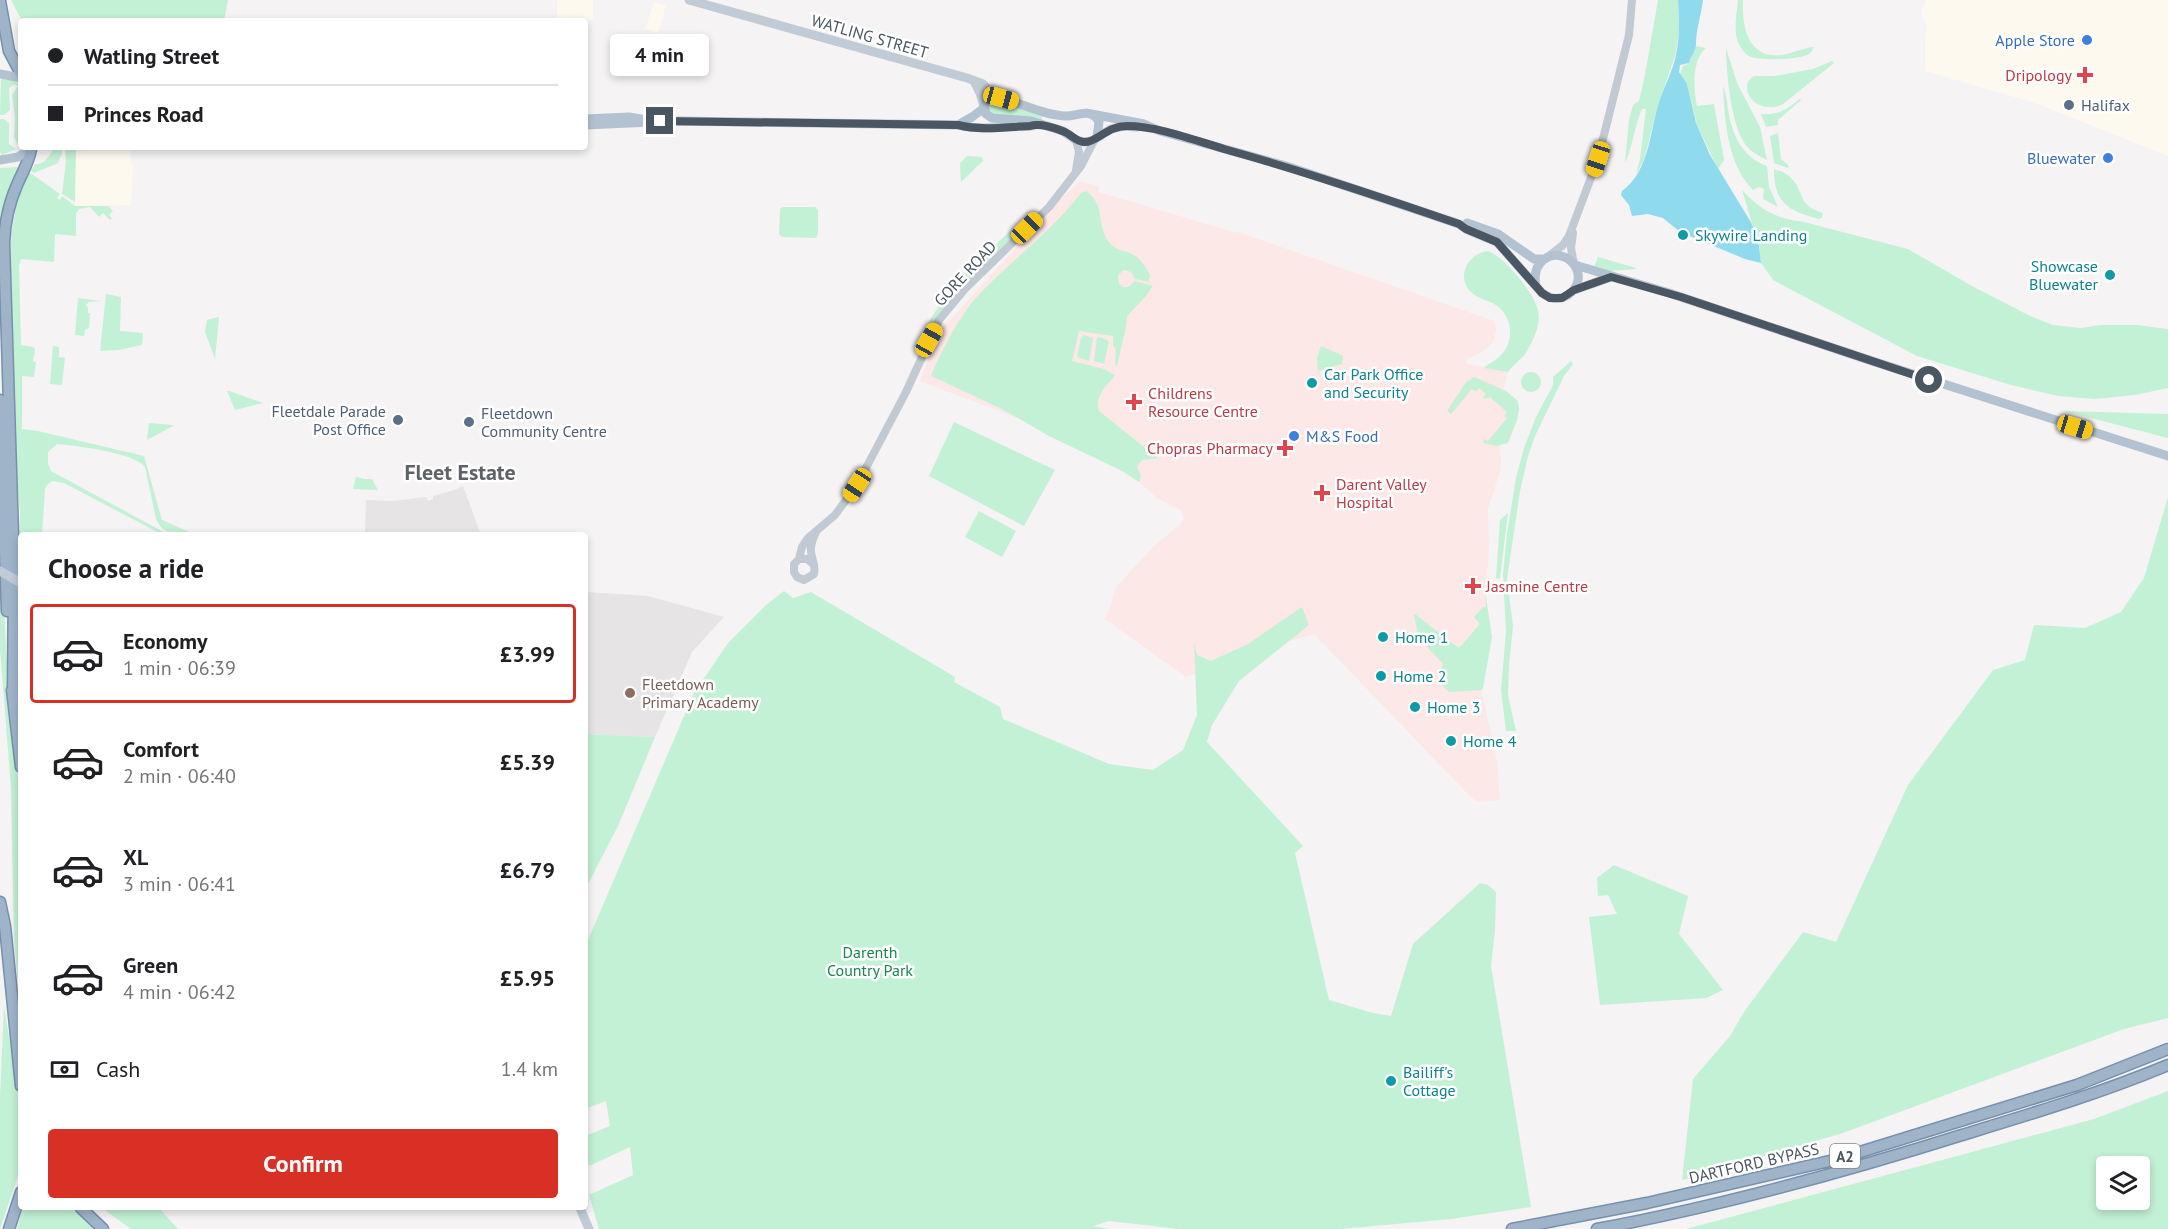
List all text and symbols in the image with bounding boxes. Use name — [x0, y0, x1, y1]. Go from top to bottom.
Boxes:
street label: WATLING STREET — [809, 10, 931, 62]
place label: Apple Store — [1995, 30, 2075, 50]
marker: Apple Store — [2080, 33, 2094, 47]
callout: 4 min — [610, 34, 710, 76]
text: Watling Street — [84, 42, 219, 70]
text: 4 min — [635, 42, 684, 68]
place label: Dripology — [2005, 65, 2073, 85]
marker: Dripology — [2076, 66, 2094, 84]
car — [981, 85, 1021, 111]
place label: Halifax — [2081, 95, 2130, 115]
marker: Halifax — [2062, 98, 2076, 112]
text: Princes Road — [84, 100, 204, 128]
route end — [646, 107, 673, 134]
car — [1584, 139, 1612, 179]
place label: Bluewater — [2027, 148, 2097, 168]
marker: Bluewater — [2101, 151, 2115, 165]
car — [1008, 209, 1046, 247]
place label: Skywire Landing — [1695, 225, 1807, 245]
marker: Skywire Landing — [1676, 228, 1690, 242]
street label: GORE ROAD — [930, 236, 1000, 310]
place label: Showcase Bluewater — [2029, 256, 2099, 294]
marker: Showcase Bluewater — [2103, 268, 2117, 282]
car — [912, 320, 946, 360]
place label: Car Park Office and Security — [1324, 364, 1423, 402]
route start — [1915, 366, 1942, 393]
marker: Car Park Office and Security — [1305, 376, 1319, 390]
place label: Childrens Resource Centre — [1148, 383, 1258, 421]
marker: Childrens Resource Centre — [1125, 393, 1143, 411]
place label: Fleetdale Parade Post Office — [272, 401, 386, 439]
place label: Fleetdown Community Centre — [481, 403, 607, 441]
marker: Fleetdale Parade Post Office — [391, 413, 405, 427]
car — [2055, 413, 2095, 441]
marker: Fleetdown Community Centre — [462, 415, 476, 429]
place label: M&S Food — [1306, 426, 1378, 446]
marker: M&S Food — [1287, 429, 1301, 443]
place label: Chopras Pharmacy — [1147, 438, 1274, 458]
marker: Chopras Pharmacy — [1278, 441, 1292, 455]
district label: Fleet Estate — [404, 458, 516, 486]
car — [840, 465, 874, 505]
place label: Darent Valley Hospital — [1336, 474, 1427, 512]
marker: Darent Valley Hospital — [1313, 484, 1331, 502]
text: Choose a ride — [48, 551, 204, 585]
place label: Jasmine Centre — [1485, 576, 1588, 596]
marker: Jasmine Centre — [1464, 577, 1482, 595]
icon: car — [51, 627, 105, 681]
text: Economy — [123, 627, 207, 655]
place label: Home 1 — [1395, 627, 1448, 647]
marker: Home 1 — [1376, 630, 1390, 644]
text: £3.99 — [500, 640, 555, 668]
text: 1 min · 06:39 — [123, 655, 236, 681]
place label: Home 2 — [1393, 666, 1446, 686]
marker: Home 2 — [1374, 669, 1388, 683]
place label: Fleetdown Primary Academy — [642, 674, 759, 712]
marker: Fleetdown Primary Academy — [623, 686, 637, 700]
place label: Home 3 — [1427, 697, 1480, 717]
marker: Home 3 — [1408, 700, 1422, 714]
place label: Home 4 — [1463, 731, 1517, 751]
marker: Home 4 — [1444, 734, 1458, 748]
icon: car — [51, 735, 105, 789]
text: Comfort — [123, 735, 199, 763]
text: £5.39 — [500, 748, 555, 776]
text: 2 min · 06:40 — [123, 763, 236, 789]
icon: car — [51, 843, 105, 897]
text: XL — [123, 843, 148, 871]
text: £6.79 — [500, 856, 555, 884]
text: 3 min · 06:41 — [123, 871, 236, 897]
park label: Darenth Country Park — [827, 942, 913, 980]
icon: car — [51, 951, 105, 1005]
text: Green — [123, 951, 178, 979]
text: £5.95 — [500, 964, 555, 992]
text: 4 min · 06:42 — [123, 979, 236, 1005]
icon: cash — [48, 1053, 81, 1086]
text: Cash — [96, 1055, 140, 1083]
text: 1.4 km — [501, 1056, 558, 1082]
place label: Bailiff's Cottage — [1403, 1062, 1456, 1100]
marker: Bailiff's Cottage — [1384, 1074, 1398, 1088]
button: Confirm — [48, 1129, 558, 1198]
street label: DARTFORD BYPASS — [1687, 1138, 1821, 1188]
road number: A2 — [1830, 1144, 1860, 1168]
map controls — [2096, 1156, 2150, 1210]
button: layers — [2096, 1156, 2150, 1210]

